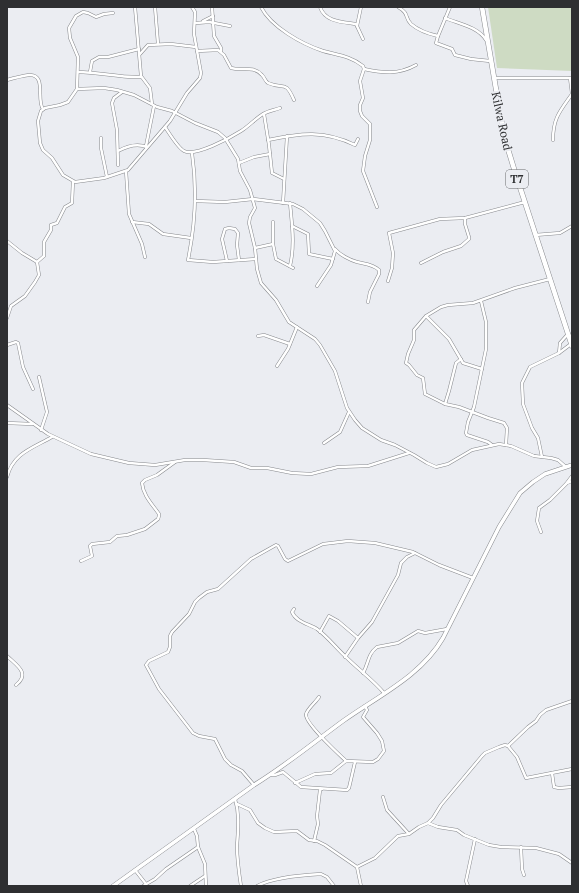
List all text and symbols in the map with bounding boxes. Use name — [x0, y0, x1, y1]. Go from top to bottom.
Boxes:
street label: Kilwa Road — [488, 90, 516, 152]
road number: T7 — [506, 170, 528, 188]

